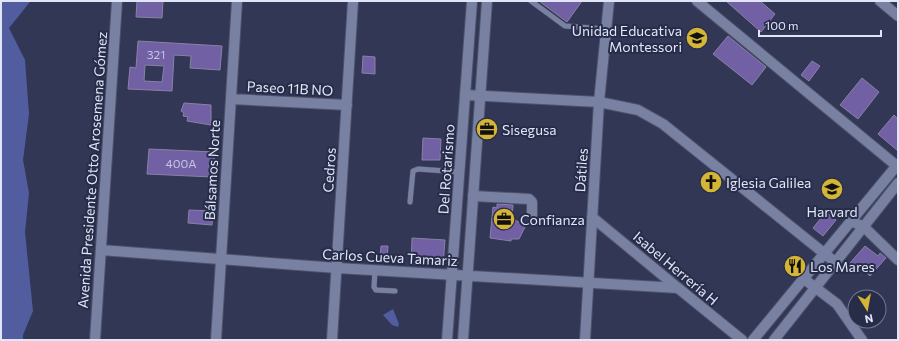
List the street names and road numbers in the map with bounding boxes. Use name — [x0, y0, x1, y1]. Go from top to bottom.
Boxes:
street label: Avenida Presidente Otto Arosemena Gómez — [74, 31, 110, 309]
street label: Paseo 11B NO — [246, 77, 334, 99]
street label: Bálsamos Norte — [201, 119, 223, 221]
street label: Del Rotarismo — [434, 123, 458, 215]
street label: Cedros — [319, 147, 339, 193]
street label: Dátiles — [571, 147, 591, 193]
street label: Isabel Herrería H — [630, 228, 722, 308]
street label: Carlos Cueva Tamariz — [322, 245, 458, 269]

